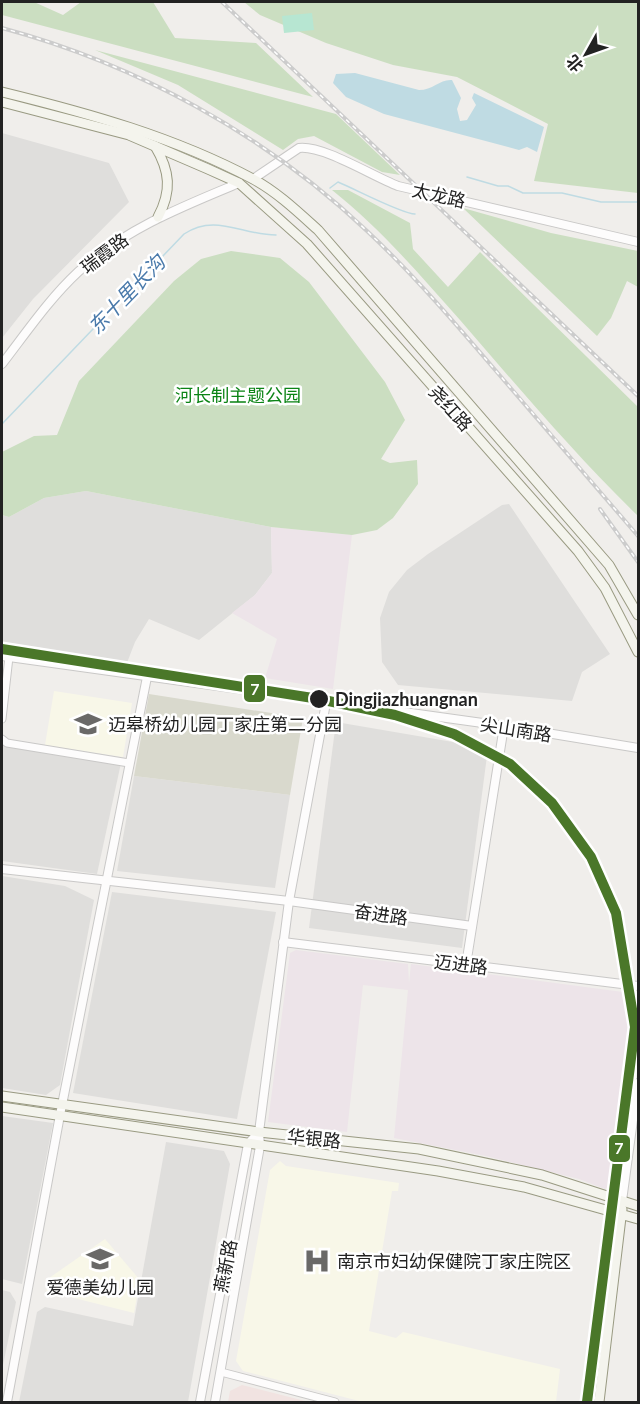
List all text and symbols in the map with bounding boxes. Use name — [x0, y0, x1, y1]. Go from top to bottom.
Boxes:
north arrow — [556, 24, 616, 84]
text: 北 — [562, 52, 587, 76]
street label: 太龙路 — [410, 178, 468, 212]
street label: 瑞霞路 — [76, 228, 132, 278]
water label: 东十里长沟 — [83, 248, 171, 338]
street label: 尧红路 — [425, 381, 477, 435]
park label: 河长制主题公园 — [175, 384, 301, 406]
line badge: 7 — [243, 674, 266, 703]
text: 7 — [250, 679, 260, 698]
marker: Dingjiazhuangnan — [308, 688, 330, 710]
place label: Dingjiazhuangnan — [335, 688, 478, 710]
school or university icon: 迈皋桥幼儿园丁家庄第二分园 — [73, 709, 103, 739]
place label: 迈皋桥幼儿园丁家庄第二分园 — [108, 713, 342, 735]
street label: 尖山南路 — [479, 713, 553, 745]
street label: 奋进路 — [353, 899, 409, 929]
street label: 迈进路 — [433, 950, 489, 978]
street label: 华银路 — [286, 1124, 342, 1152]
line badge: 7 — [608, 1134, 631, 1163]
text: 7 — [614, 1138, 624, 1157]
street label: 燕新路 — [209, 1237, 241, 1295]
school or university icon: 爱德美幼儿园 — [85, 1244, 115, 1274]
hospital icon: 南京市妇幼保健院丁家庄院区 — [302, 1246, 332, 1276]
place label: 南京市妇幼保健院丁家庄院区 — [337, 1250, 571, 1272]
place label: 爱德美幼儿园 — [46, 1276, 154, 1298]

